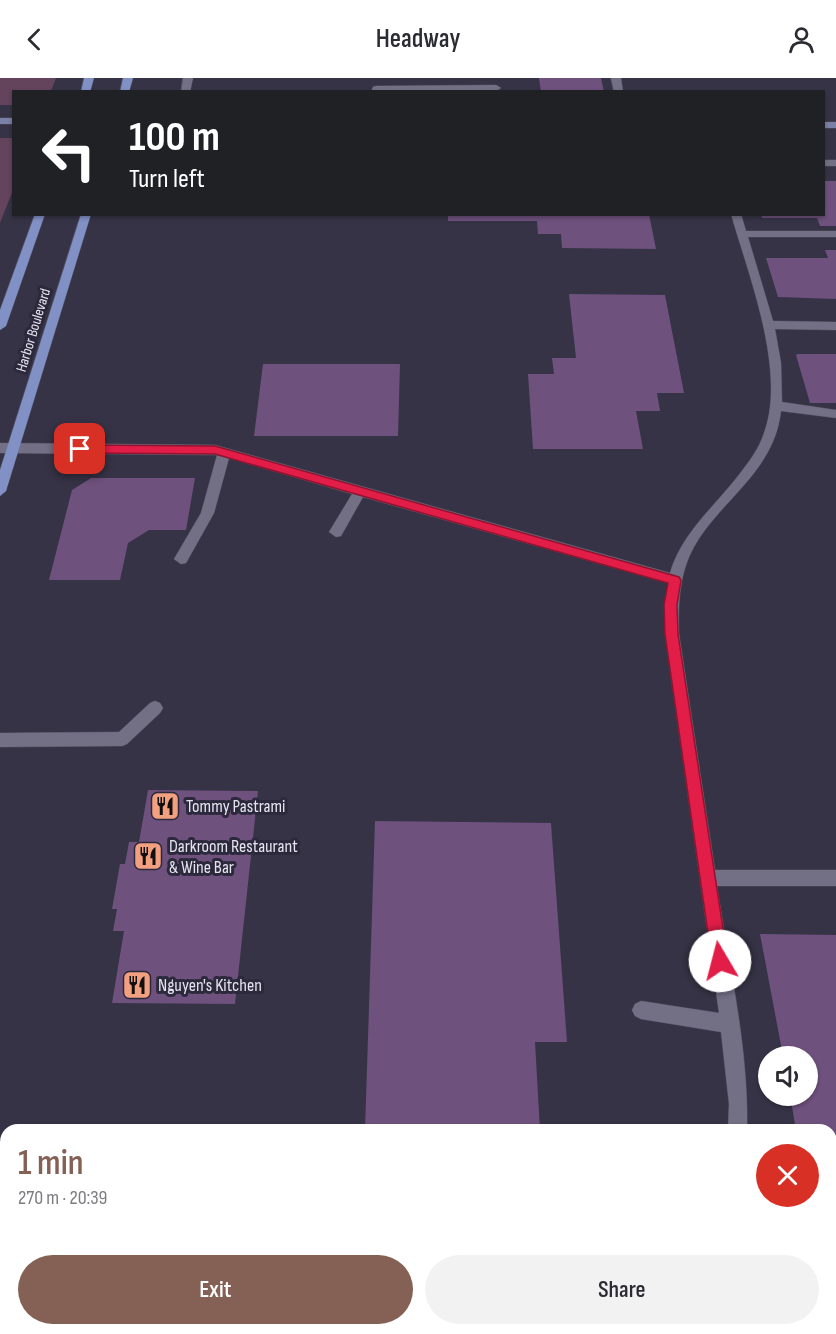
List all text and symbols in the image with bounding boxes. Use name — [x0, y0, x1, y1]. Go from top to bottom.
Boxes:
icon: back — [18, 23, 51, 56]
text: Headway — [376, 23, 460, 55]
icon: person — [785, 23, 818, 56]
text: 100 m — [129, 112, 220, 163]
icon: left — [30, 114, 108, 192]
text: Turn left — [129, 163, 205, 195]
street label: Harbor Boulevard — [12, 286, 55, 374]
pin — [54, 423, 105, 474]
icon: arrive — [63, 432, 96, 465]
restaurant icon: Tommy Pastrami — [149, 790, 181, 822]
place label: Tommy Pastrami — [186, 796, 285, 817]
place label: Darkroom Restaurant & Wine Bar — [169, 836, 298, 878]
restaurant icon: Darkroom Restaurant & Wine Bar — [132, 840, 164, 872]
position arrow — [688, 929, 752, 993]
restaurant icon: Nguyen's Kitchen — [121, 969, 153, 1001]
place label: Nguyen's Kitchen — [158, 975, 262, 996]
map controls — [758, 1046, 818, 1106]
button: sound — [758, 1046, 818, 1106]
text: 1 min — [18, 1142, 83, 1185]
button: close — [756, 1144, 819, 1207]
text: 270 m · 20:39 — [18, 1186, 107, 1210]
button: Exit — [18, 1255, 413, 1324]
button: Share — [425, 1255, 819, 1324]

